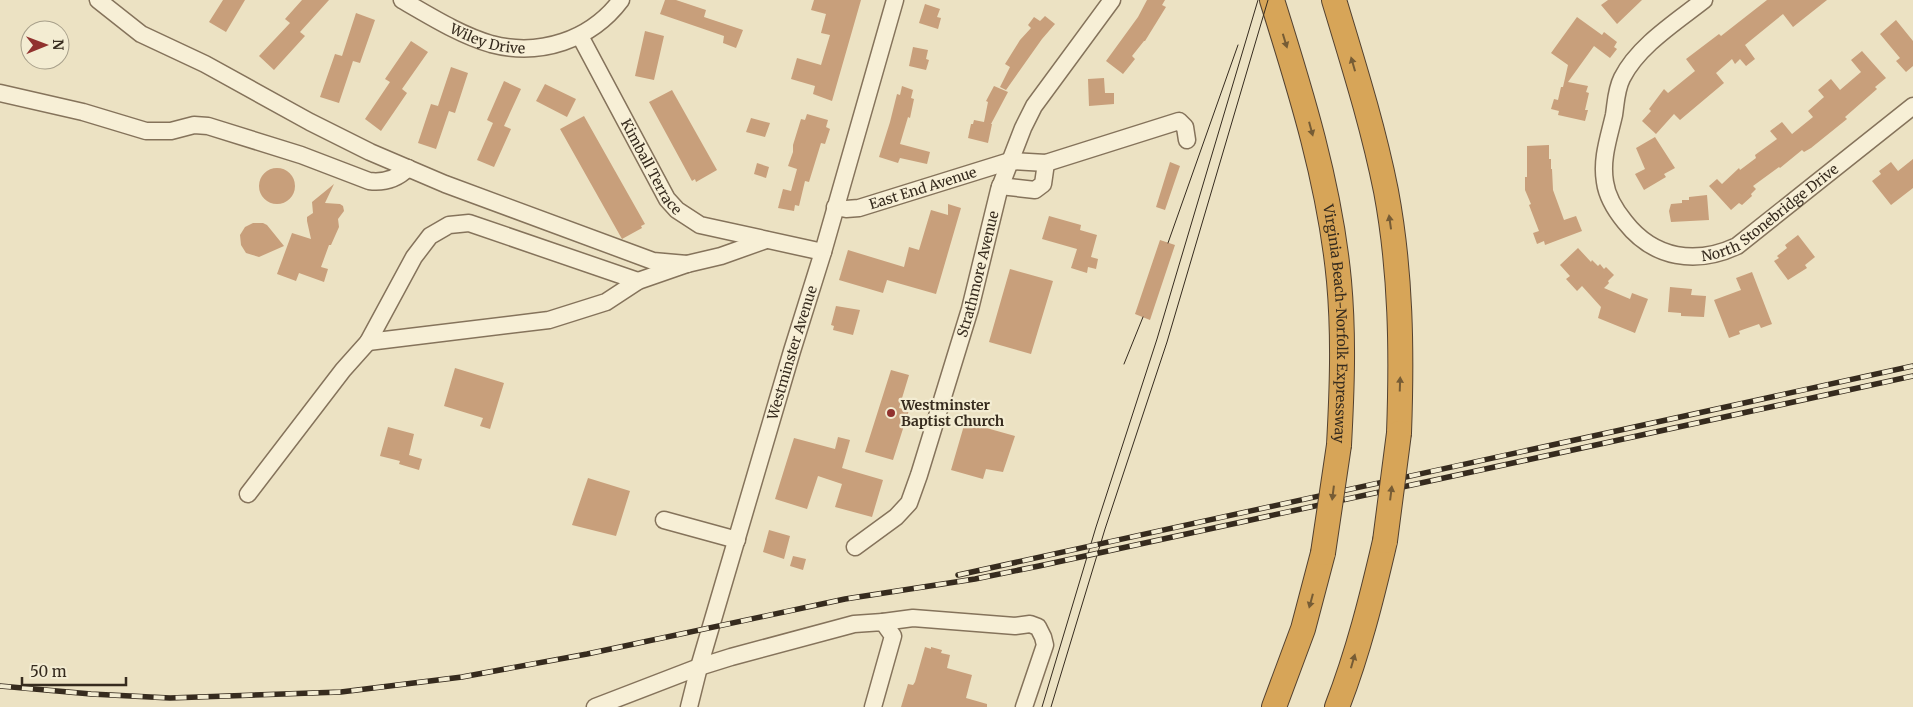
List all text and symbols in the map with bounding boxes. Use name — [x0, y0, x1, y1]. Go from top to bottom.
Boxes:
street label: Wiley Drive — [446, 19, 525, 57]
north arrow — [20, 20, 70, 70]
one-way arrow — [1281, 34, 1289, 49]
text: N — [49, 39, 67, 50]
one-way arrow — [1349, 57, 1357, 72]
street label: Kimball Terrace — [617, 116, 686, 218]
one-way arrow — [1307, 121, 1315, 136]
street label: North Stonebridge Drive — [1700, 160, 1842, 265]
street label: East End Avenue — [867, 163, 979, 213]
street label: Virginia Beach-Norfolk Expressway — [1319, 202, 1351, 445]
street label: Strathmore Avenue — [953, 209, 1003, 340]
one-way arrow — [1386, 214, 1394, 230]
street label: Westminster Avenue — [763, 283, 821, 423]
one-way arrow — [1397, 376, 1405, 392]
place label: Westminster Baptist Church — [900, 396, 1005, 430]
marker: Westminster Baptist Church — [885, 407, 897, 419]
one-way arrow — [1388, 484, 1396, 500]
one-way arrow — [1329, 485, 1337, 501]
one-way arrow — [1306, 593, 1314, 608]
scale bar — [22, 654, 126, 686]
one-way arrow — [1350, 654, 1358, 669]
text: 50 m — [30, 662, 67, 681]

